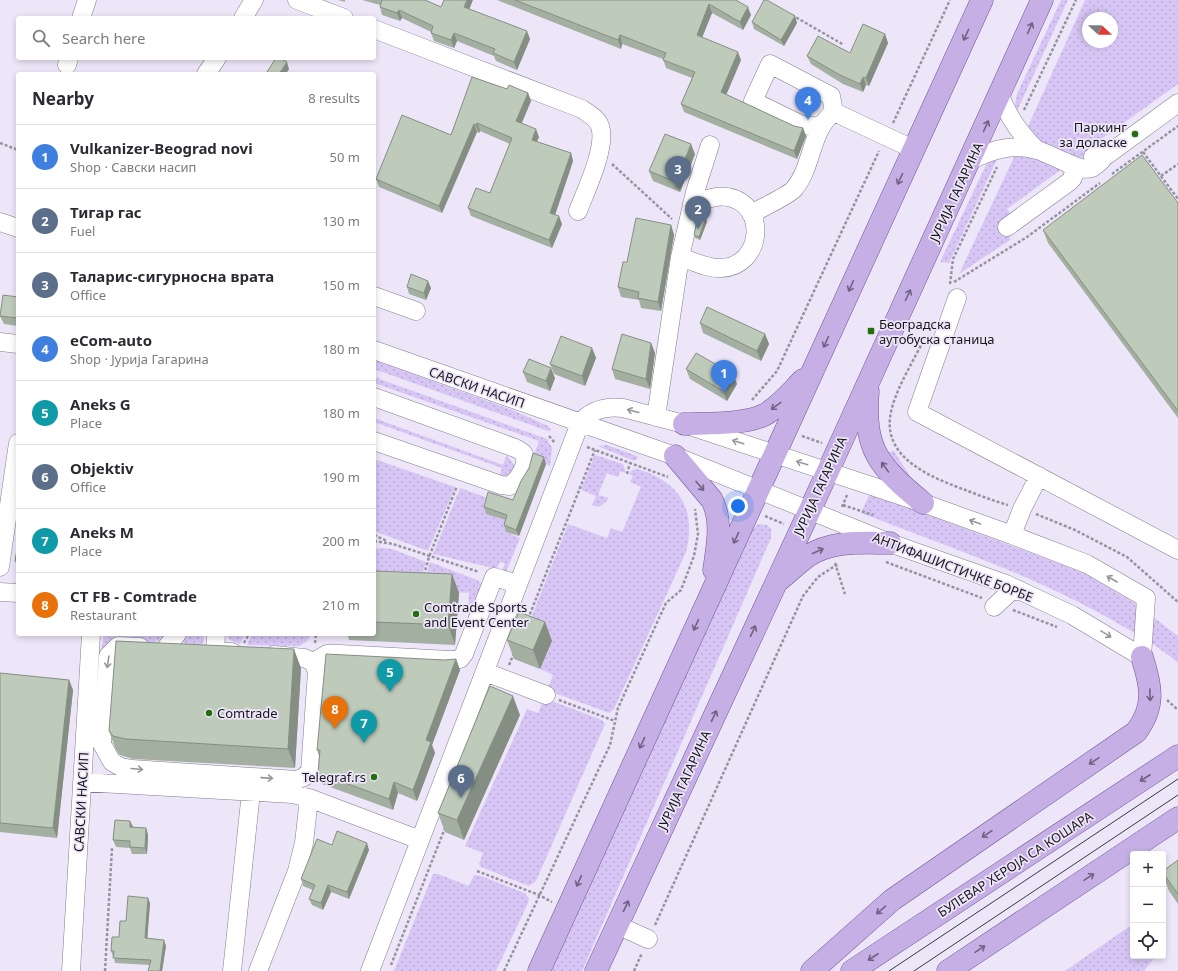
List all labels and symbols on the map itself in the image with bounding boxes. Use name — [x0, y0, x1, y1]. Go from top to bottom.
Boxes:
north arrow — [1082, 12, 1118, 48]
one-way arrow — [1027, 23, 1034, 35]
one-way arrow — [962, 29, 969, 41]
pin: 4 — [795, 87, 821, 120]
place label: Паркинг за доласке — [1059, 118, 1127, 151]
one-way arrow — [983, 120, 990, 132]
marker: Паркинг за доласке — [1130, 129, 1140, 139]
street label: ЈУРИЈА ГАГАРИНА — [924, 139, 987, 247]
pin: 3 — [665, 156, 691, 189]
one-way arrow — [896, 173, 903, 185]
pin: 2 — [685, 196, 711, 229]
one-way arrow — [847, 280, 854, 292]
one-way arrow — [905, 289, 912, 301]
place label: Београдска аутобуска станица — [879, 315, 995, 348]
marker: Београдска аутобуска станица — [866, 326, 876, 336]
one-way arrow — [821, 335, 829, 347]
pin: 1 — [711, 360, 737, 393]
street label: САВСКИ НАСИП — [427, 362, 527, 412]
one-way arrow — [770, 402, 781, 411]
one-way arrow — [627, 406, 640, 414]
street label: ЈУРИЈА ГАГАРИНА — [788, 433, 851, 541]
one-way arrow — [732, 437, 744, 445]
one-way arrow — [796, 458, 808, 466]
one-way arrow — [881, 462, 889, 473]
one-way arrow — [696, 480, 705, 491]
your location — [728, 496, 748, 516]
one-way arrow — [970, 517, 982, 525]
street label: АНТИФАШИСТИЧКЕ БОРБЕ — [870, 528, 1036, 606]
one-way arrow — [732, 532, 739, 544]
one-way arrow — [811, 547, 823, 555]
one-way arrow — [1107, 574, 1119, 582]
place label: Comtrade Sports and Event Center — [424, 598, 530, 631]
marker: Comtrade Sports and Event Center — [411, 609, 421, 619]
one-way arrow — [692, 618, 699, 630]
one-way arrow — [750, 625, 757, 637]
one-way arrow — [1100, 630, 1111, 638]
one-way arrow — [104, 655, 112, 668]
pin: 5 — [377, 659, 403, 692]
one-way arrow — [1146, 688, 1154, 701]
pin: 8 — [322, 696, 348, 729]
place label: Comtrade — [217, 704, 278, 722]
marker: Comtrade — [204, 708, 214, 718]
pin: 7 — [351, 710, 377, 743]
one-way arrow — [711, 710, 718, 722]
street label: ЈУРИЈА ГАГАРИНА — [652, 727, 715, 835]
one-way arrow — [638, 737, 645, 749]
street label: САВСКИ НАСИП — [69, 752, 93, 852]
one-way arrow — [1089, 757, 1100, 765]
pin: 6 — [448, 765, 474, 798]
one-way arrow — [130, 766, 143, 773]
place label: Telegraf.rs — [302, 768, 366, 786]
marker: Telegraf.rs — [369, 772, 379, 782]
one-way arrow — [260, 774, 273, 782]
one-way arrow — [1140, 774, 1151, 782]
street label: БУЛЕВАР ХЕРОЈА СА КОШАРА — [934, 807, 1097, 921]
one-way arrow — [981, 830, 992, 838]
one-way arrow — [1083, 873, 1094, 882]
one-way arrow — [575, 875, 582, 887]
one-way arrow — [623, 900, 630, 912]
one-way arrow — [876, 906, 886, 915]
one-way arrow — [975, 945, 986, 954]
one-way arrow — [868, 953, 879, 961]

